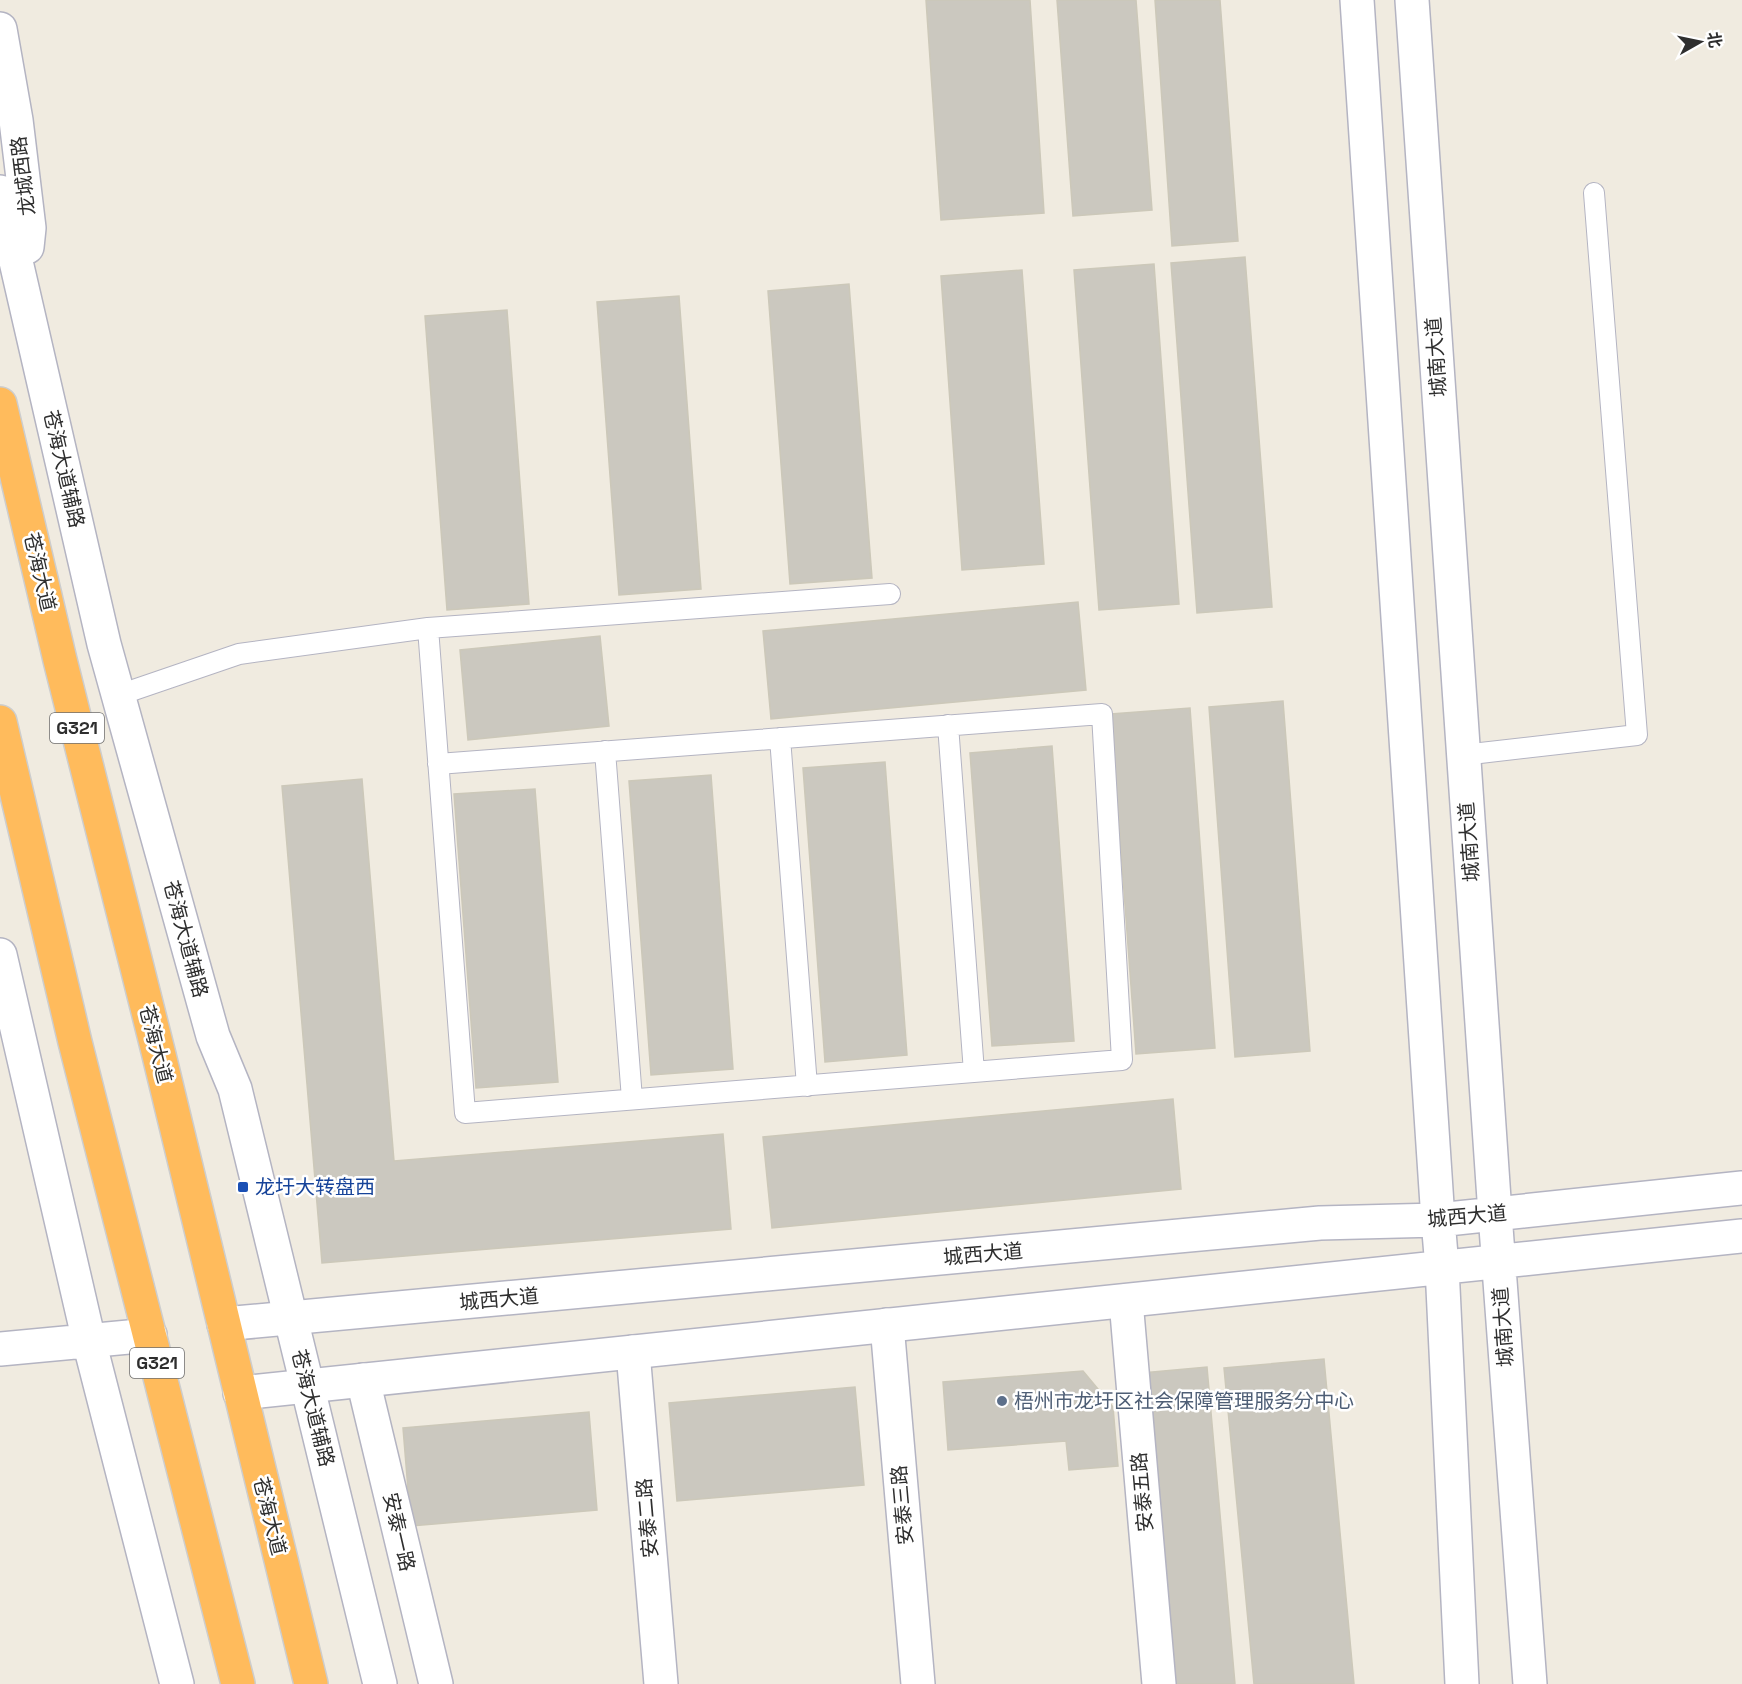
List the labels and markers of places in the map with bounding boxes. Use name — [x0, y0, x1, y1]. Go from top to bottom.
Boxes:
place label: 龙圩大转盘西 — [255, 1174, 375, 1200]
marker: 龙圩大转盘西 — [236, 1180, 250, 1194]
place label: 梧州市龙圩区社会保障管理服务分中心 — [1014, 1388, 1354, 1414]
marker: 梧州市龙圩区社会保障管理服务分中心 — [995, 1394, 1009, 1408]

